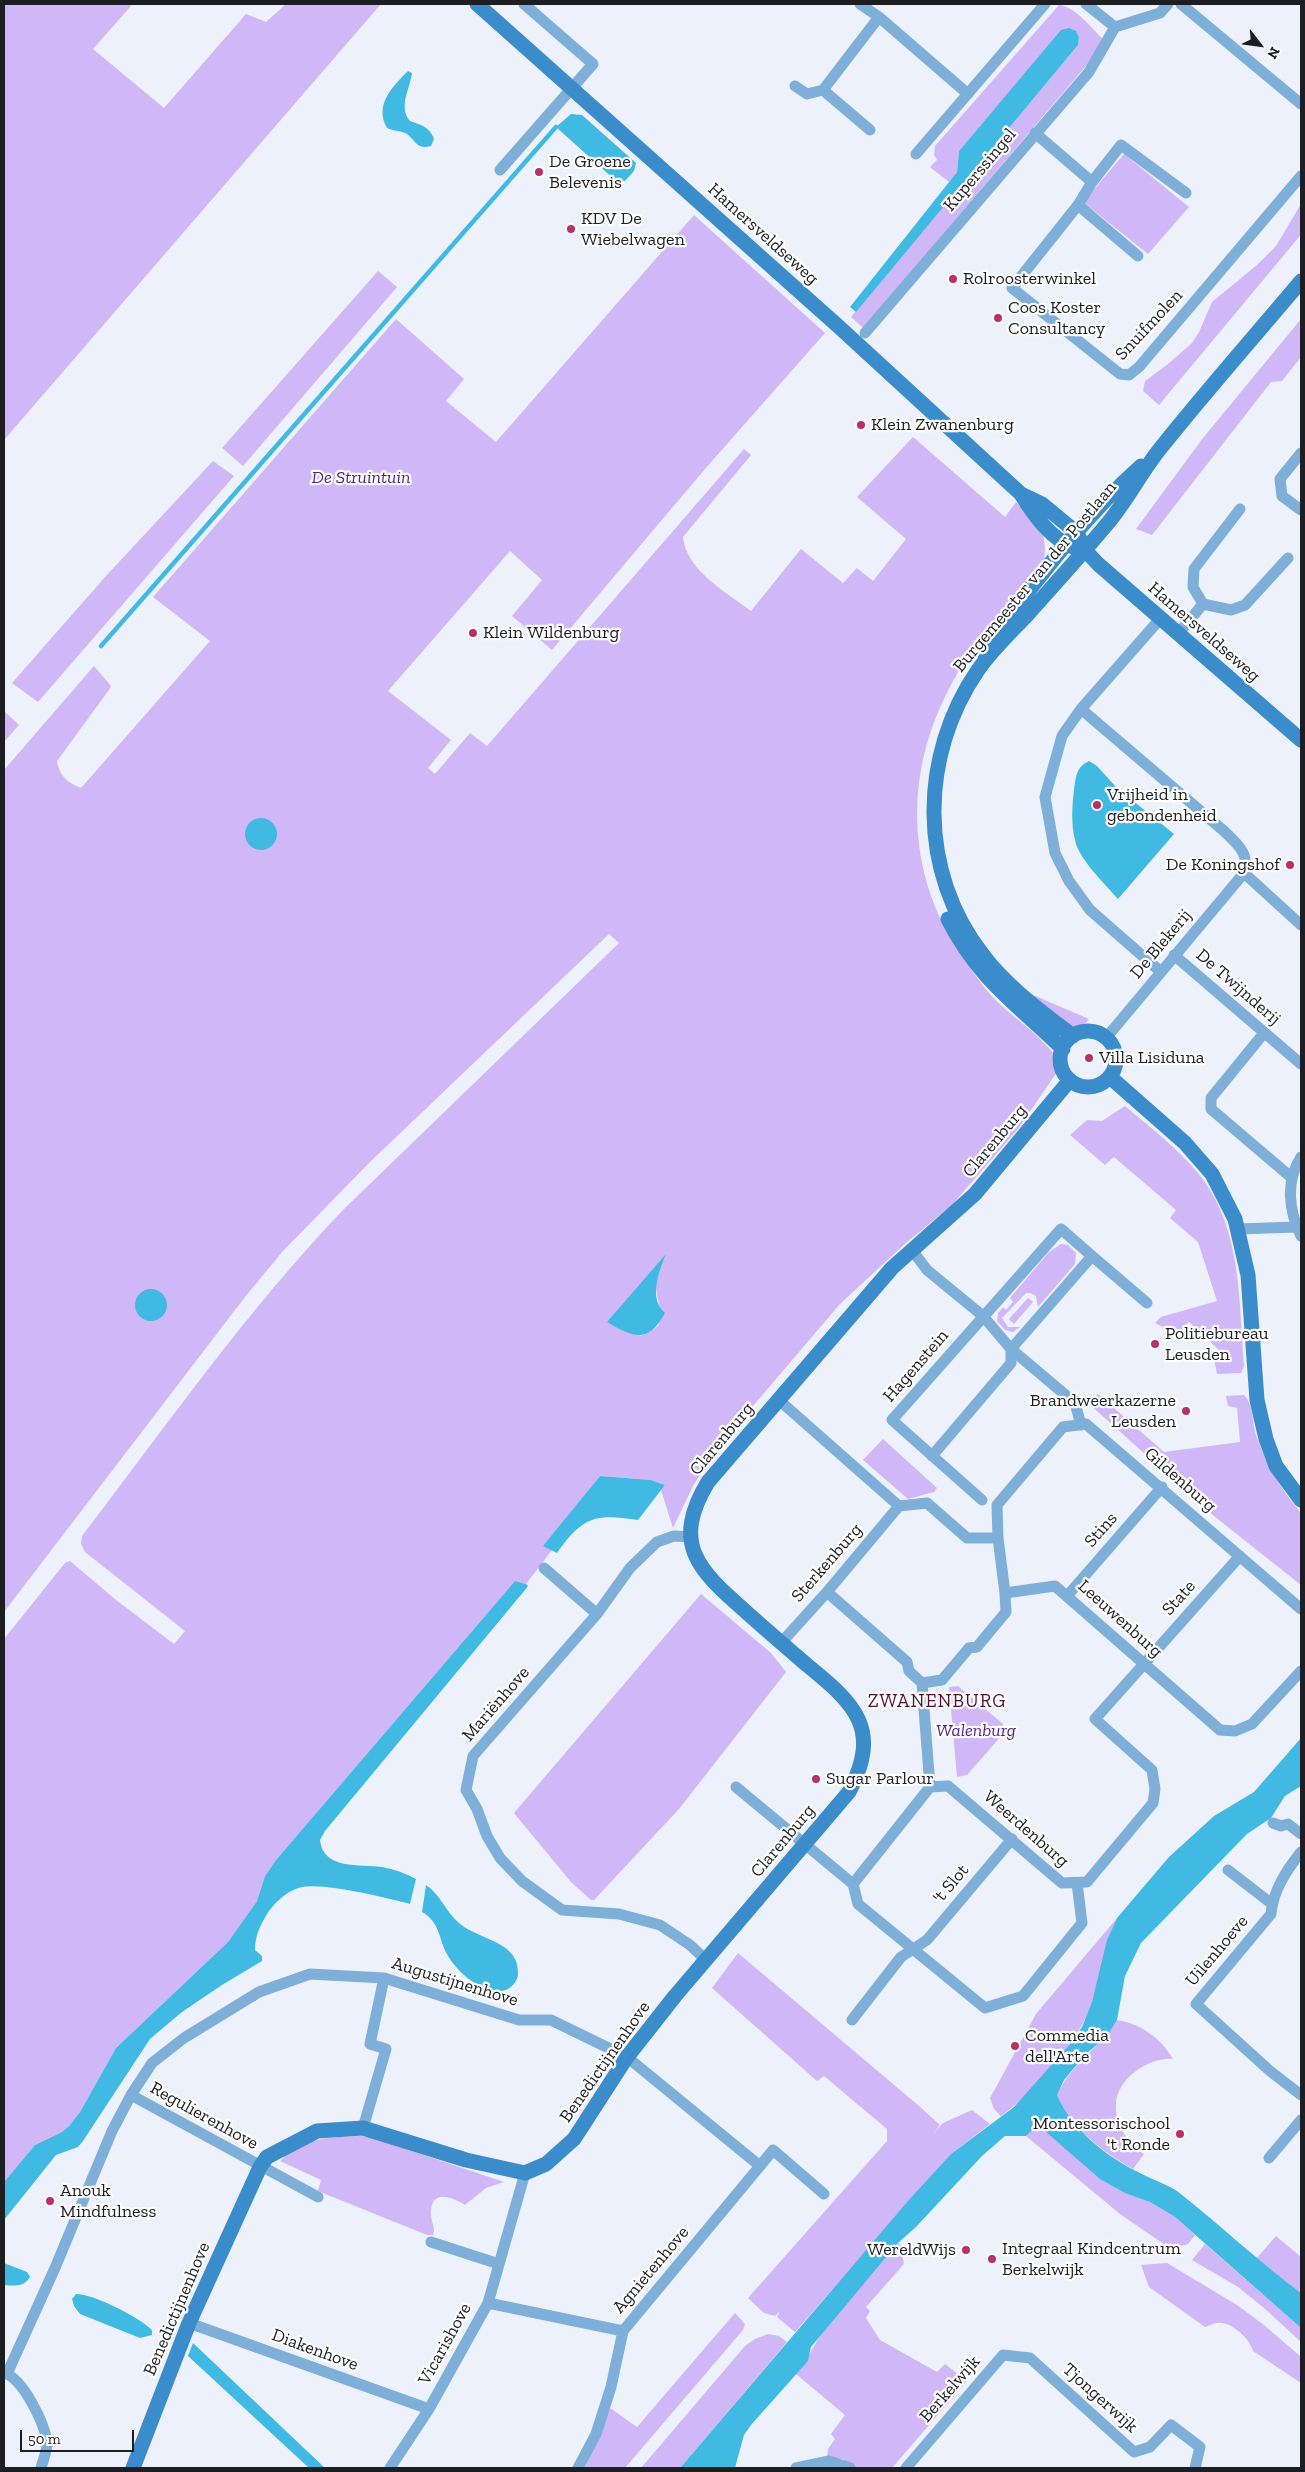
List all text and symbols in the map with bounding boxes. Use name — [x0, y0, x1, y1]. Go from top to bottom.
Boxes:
north arrow — [1235, 20, 1285, 70]
text: N — [1263, 44, 1283, 62]
street label: Kuperssingel — [939, 124, 1021, 216]
place label: De Groene Belevenis — [549, 151, 631, 193]
marker: De Groene Belevenis — [533, 166, 545, 178]
street label: Hamersveldseweg — [703, 179, 823, 289]
place label: KDV De Wiebelwagen — [581, 208, 685, 250]
marker: KDV De Wiebelwagen — [565, 223, 577, 235]
place label: Rolroosterwinkel — [963, 268, 1096, 290]
marker: Rolroosterwinkel — [947, 273, 959, 285]
street label: Snuifmolen — [1111, 285, 1187, 365]
place label: Coos Koster Consultancy — [1008, 297, 1105, 340]
marker: Coos Koster Consultancy — [992, 312, 1004, 324]
place label: Klein Zwanenburg — [871, 414, 1014, 436]
marker: Klein Zwanenburg — [855, 419, 867, 431]
park label: De Struintuin — [312, 467, 410, 489]
street label: Burgemeester van der Postlaan — [949, 477, 1121, 677]
street label: Hamersveldseweg — [1143, 577, 1265, 687]
place label: Klein Wildenburg — [483, 622, 619, 644]
marker: Klein Wildenburg — [467, 627, 479, 639]
place label: Vrijheid in gebondenheid — [1107, 784, 1217, 826]
marker: Vrijheid in gebondenheid — [1091, 799, 1103, 811]
place label: De Koningshof — [1166, 854, 1280, 876]
marker: De Koningshof — [1284, 859, 1296, 871]
street label: De Blekerij — [1126, 905, 1196, 983]
street label: De Twijnderij — [1191, 944, 1285, 1030]
place label: Villa Lisiduna — [1099, 1047, 1204, 1069]
marker: Villa Lisiduna — [1083, 1052, 1095, 1064]
street label: Clarenburg — [958, 1100, 1032, 1182]
place label: Politiebureau Leusden — [1165, 1323, 1269, 1366]
street label: Hagenstein — [879, 1325, 953, 1407]
marker: Politiebureau Leusden — [1149, 1338, 1161, 1350]
place label: Brandweerkazerne Leusden — [1030, 1390, 1176, 1432]
street label: Clarenburg — [685, 1398, 759, 1480]
marker: Brandweerkazerne Leusden — [1180, 1405, 1192, 1417]
street label: Gildenburg — [1140, 1443, 1220, 1517]
street label: Stins — [1080, 1508, 1122, 1552]
street label: Sterkenburg — [787, 1519, 867, 1607]
street label: Leeuwenburg — [1073, 1575, 1167, 1663]
street label: State — [1158, 1576, 1200, 1620]
street label: Mariënhove — [458, 1662, 534, 1746]
district label: ZWANENBURG — [866, 1691, 1008, 1713]
park label: Walenburg — [936, 1720, 1016, 1742]
place label: Sugar Parlour — [826, 1768, 934, 1790]
marker: Sugar Parlour — [810, 1773, 822, 1785]
street label: Weerdenburg — [979, 1786, 1073, 1872]
street label: Clarenburg — [746, 1800, 820, 1882]
street label: 't Slot — [928, 1860, 974, 1908]
street label: Uilenhoeve — [1181, 1911, 1253, 1991]
street label: Augustijnenhove — [389, 1953, 521, 2011]
street label: Benedictijnenhove — [555, 1997, 655, 2127]
place label: Commedia dell'Arte — [1025, 2025, 1109, 2068]
marker: Commedia dell'Arte — [1009, 2040, 1021, 2052]
street label: Regulierenhove — [146, 2077, 262, 2155]
place label: Montessorischool 't Ronde — [1033, 2113, 1170, 2156]
marker: Montessorischool 't Ronde — [1174, 2128, 1186, 2140]
place label: Anouk Mindfulness — [60, 2180, 156, 2222]
marker: Anouk Mindfulness — [44, 2195, 56, 2207]
street label: Agnietenhove — [608, 2222, 694, 2318]
place label: Integraal Kindcentrum Berkelwijk — [1002, 2238, 1181, 2280]
street label: Benedictijnenhove — [139, 2239, 215, 2379]
place label: WereldWijs — [867, 2239, 956, 2261]
marker: WereldWijs — [960, 2244, 972, 2256]
marker: Integraal Kindcentrum Berkelwijk — [986, 2253, 998, 2265]
street label: Vicarishove — [414, 2299, 476, 2389]
street label: Diakenhove — [269, 2324, 361, 2376]
street label: Berkelwijk — [915, 2351, 985, 2427]
street label: Tjongerwijk — [1058, 2359, 1142, 2437]
scale bar — [22, 2420, 136, 2452]
text: 50 m — [28, 2430, 61, 2448]

